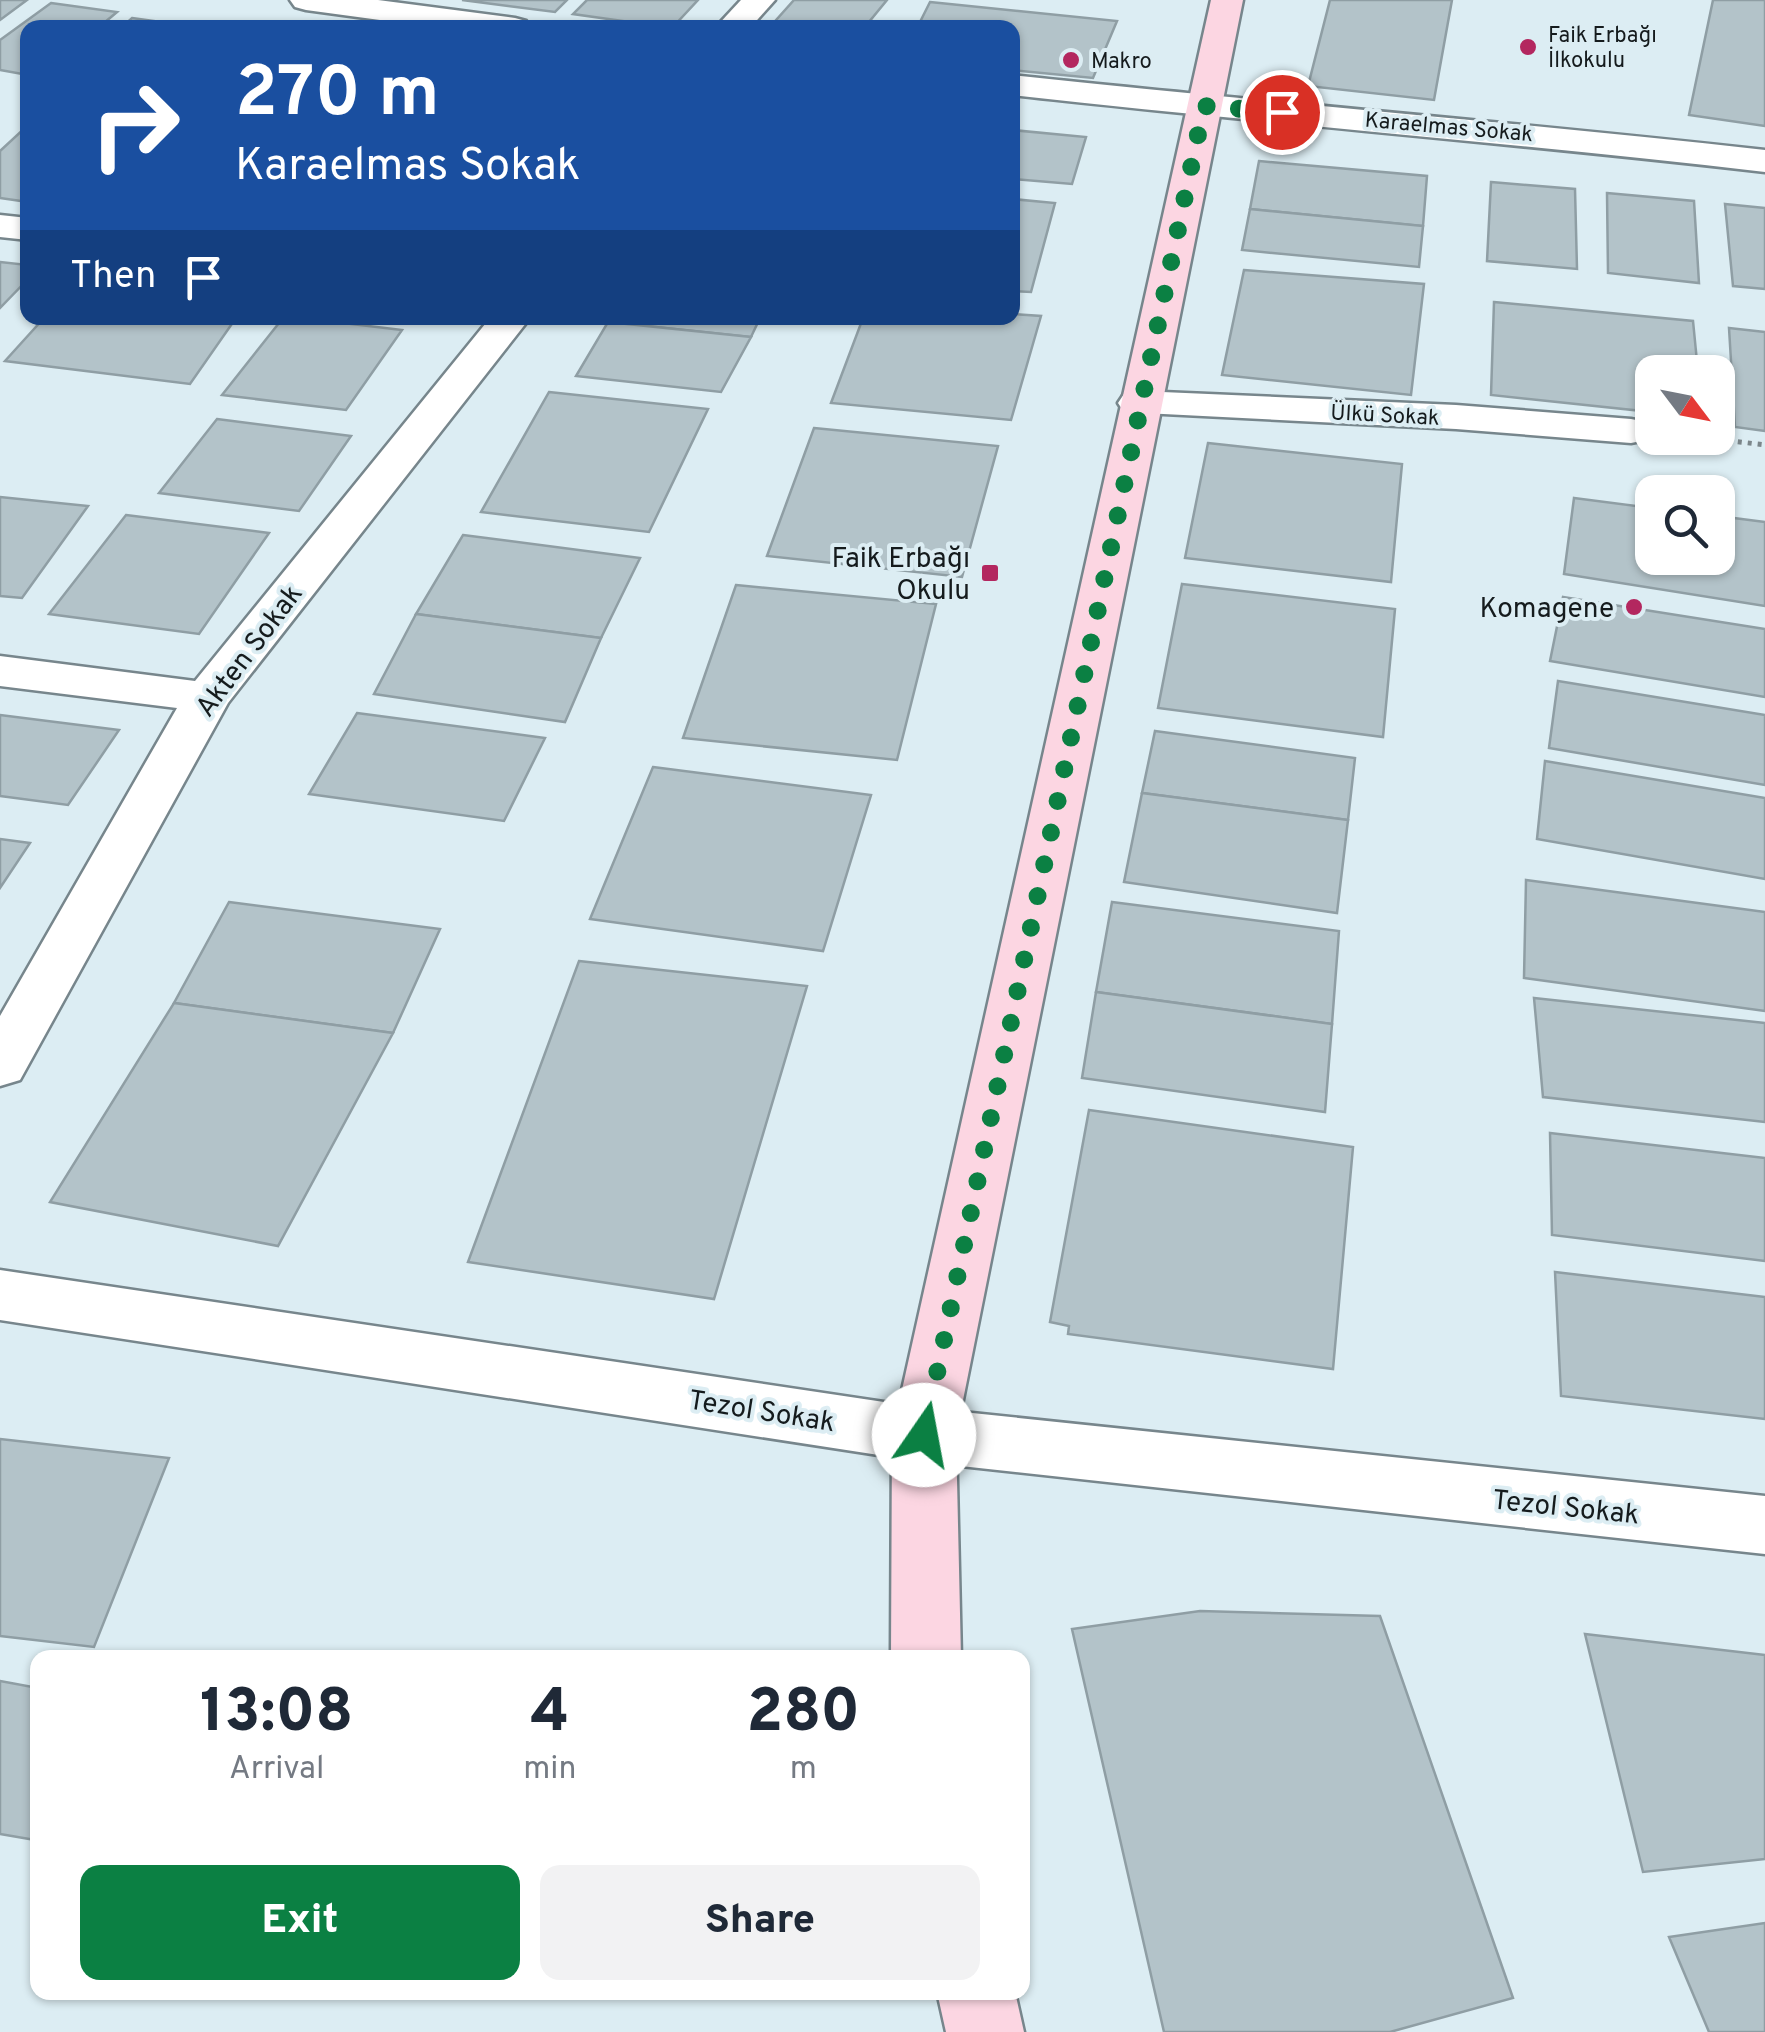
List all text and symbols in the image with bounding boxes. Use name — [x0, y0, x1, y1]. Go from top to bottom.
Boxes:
place label: Faik Erbağı İlkokulu — [1548, 23, 1657, 75]
marker: Faik Erbağı İlkokulu — [1517, 36, 1539, 58]
marker: Makro — [1060, 49, 1082, 71]
place label: Makro — [1091, 49, 1152, 76]
text: 270 m — [235, 52, 440, 141]
icon: right — [70, 60, 200, 190]
pin — [1240, 70, 1325, 155]
icon: arrive — [1255, 85, 1310, 140]
street label: Karaelmas Sokak — [1363, 108, 1534, 149]
text: Karaelmas Sokak — [235, 139, 581, 196]
icon: arrive — [176, 250, 231, 305]
text: Then — [70, 253, 156, 302]
north arrow — [1635, 355, 1735, 455]
map controls — [1635, 355, 1735, 575]
street label: Ülkü Sokak — [1330, 398, 1440, 433]
button: search — [1635, 475, 1735, 575]
place label: Faik Erbağı Okulu — [832, 542, 970, 610]
marker: Faik Erbağı Okulu — [979, 562, 1001, 584]
street label: Akten Sokak — [189, 578, 312, 725]
place label: Komagene — [1480, 592, 1614, 628]
marker: Komagene — [1623, 596, 1645, 618]
position arrow — [872, 1383, 976, 1487]
street label: Tezol Sokak — [686, 1384, 837, 1442]
street label: Tezol Sokak — [1490, 1483, 1641, 1535]
text: 13:08 — [200, 1677, 353, 1753]
text: 4 — [530, 1677, 569, 1753]
text: 280 — [746, 1677, 860, 1753]
text: Arrival — [229, 1750, 324, 1790]
text: min — [523, 1750, 577, 1790]
text: m — [790, 1750, 817, 1790]
button: Exit — [80, 1865, 520, 1980]
button: Share — [540, 1865, 980, 1980]

